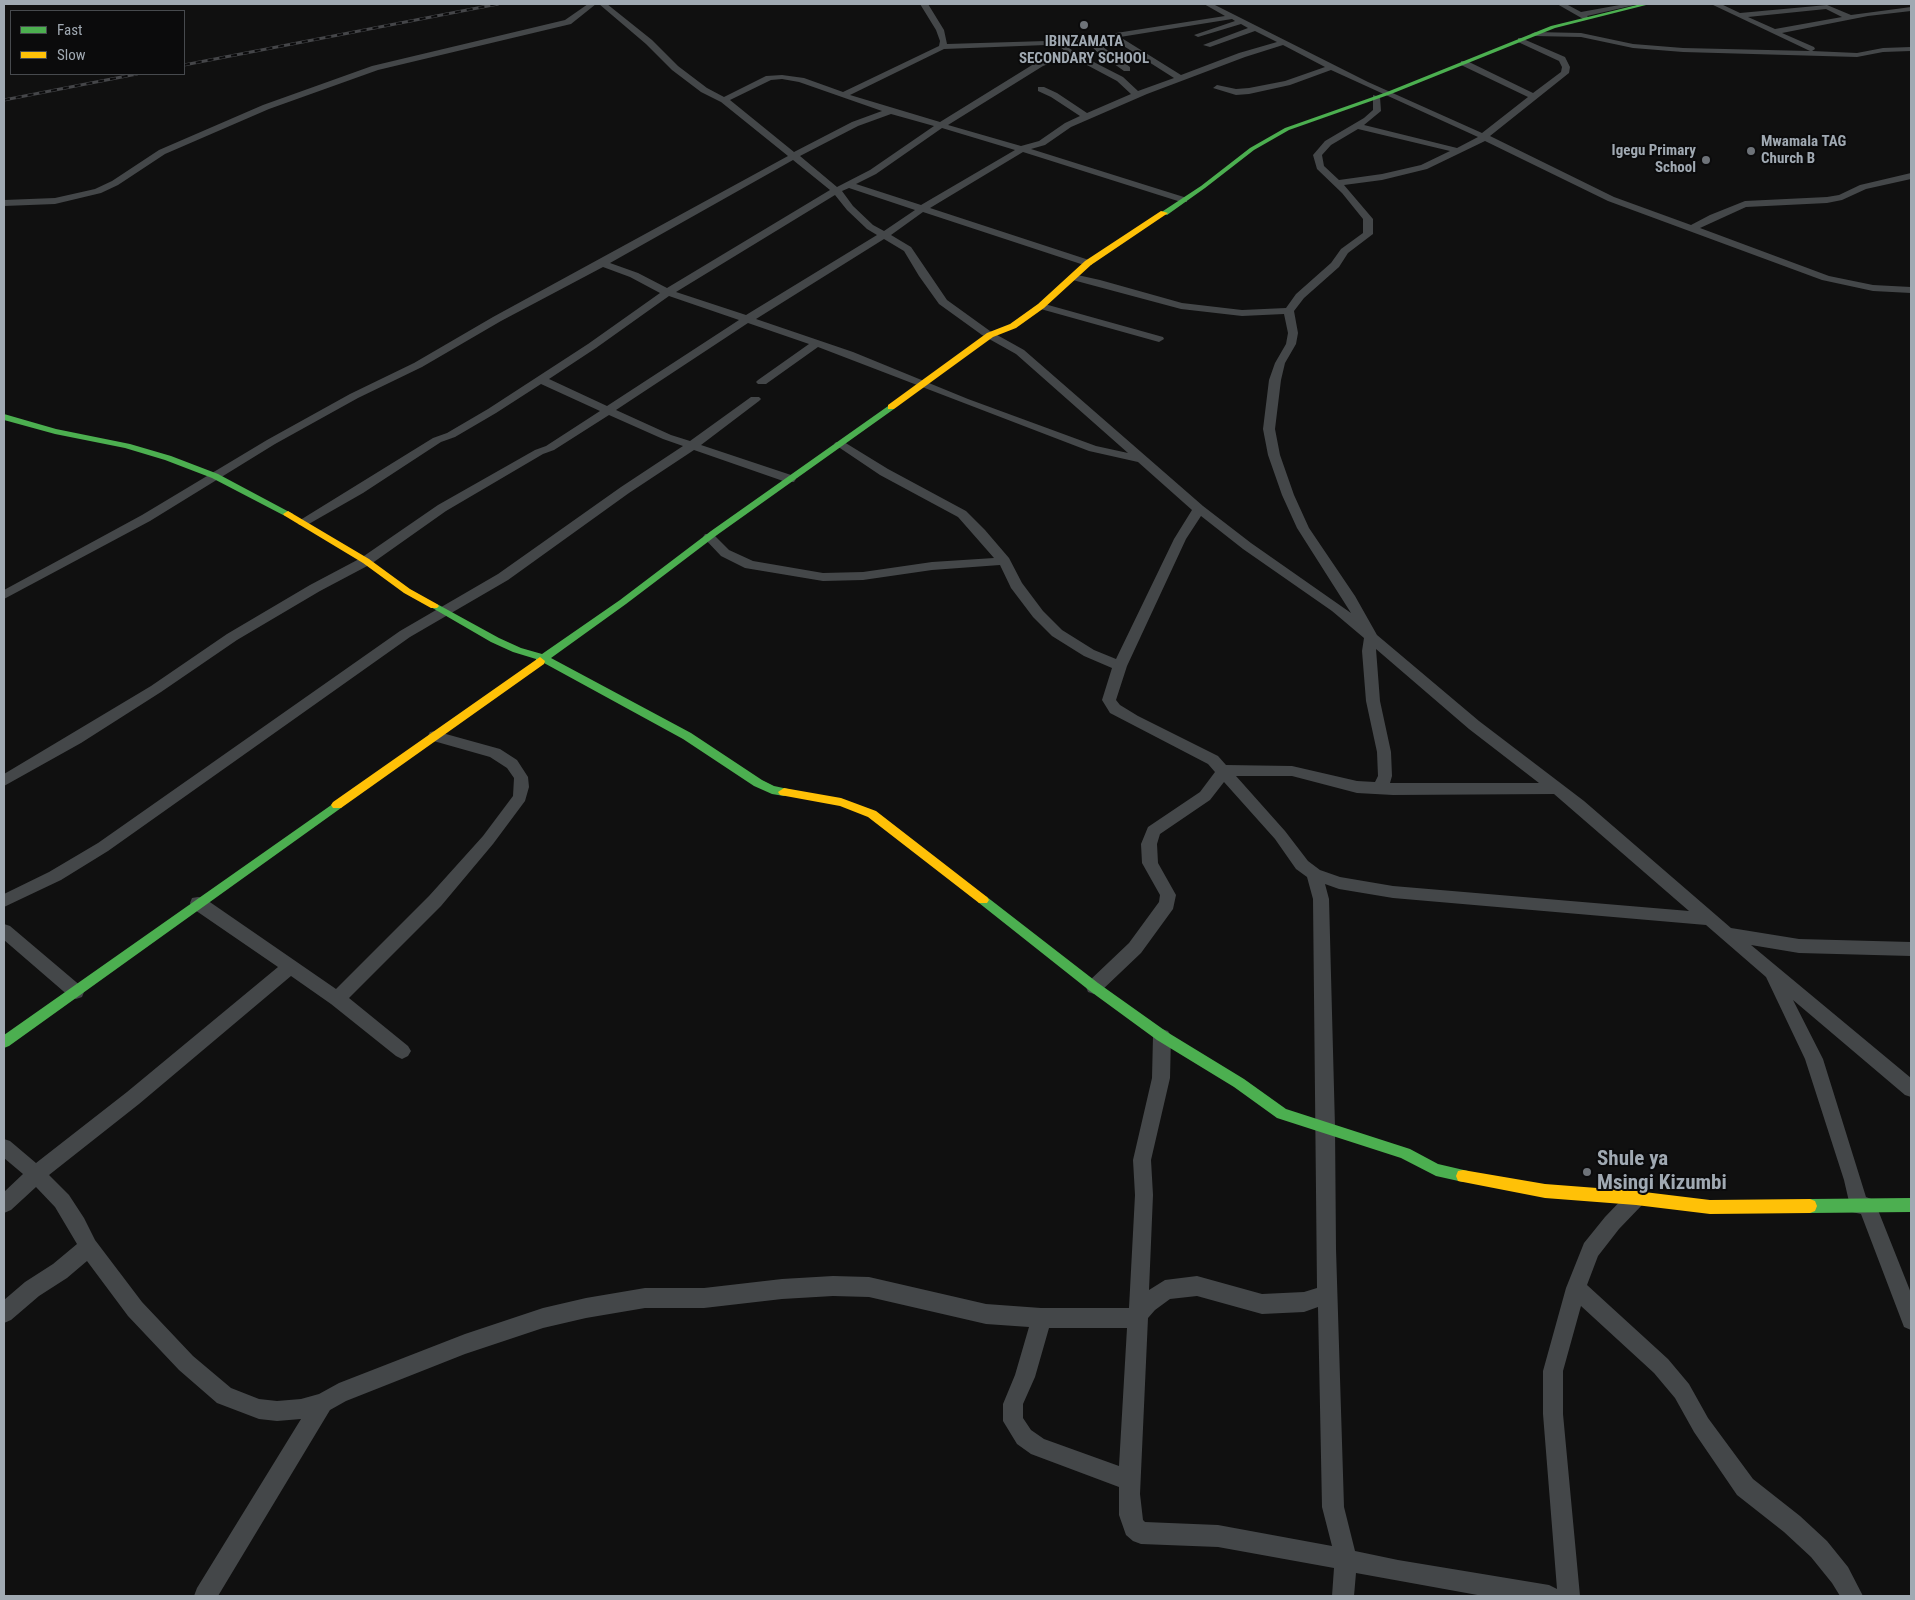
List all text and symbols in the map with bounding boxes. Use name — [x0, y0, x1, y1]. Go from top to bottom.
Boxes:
legend — [10, 10, 185, 75]
marker: IBINZAMATA SECONDARY SCHOOL — [1078, 19, 1090, 31]
text: Fast — [57, 21, 82, 39]
place label: IBINZAMATA SECONDARY SCHOOL — [1019, 33, 1149, 68]
text: Slow — [57, 46, 86, 64]
place label: Mwamala TAG Church B — [1761, 133, 1846, 168]
place label: Igegu Primary School — [1612, 142, 1696, 177]
marker: Mwamala TAG Church B — [1745, 145, 1757, 157]
marker: Igegu Primary School — [1700, 154, 1712, 166]
place label: Shule ya Msingi Kizumbi — [1597, 1147, 1727, 1197]
marker: Shule ya Msingi Kizumbi — [1581, 1166, 1593, 1178]

